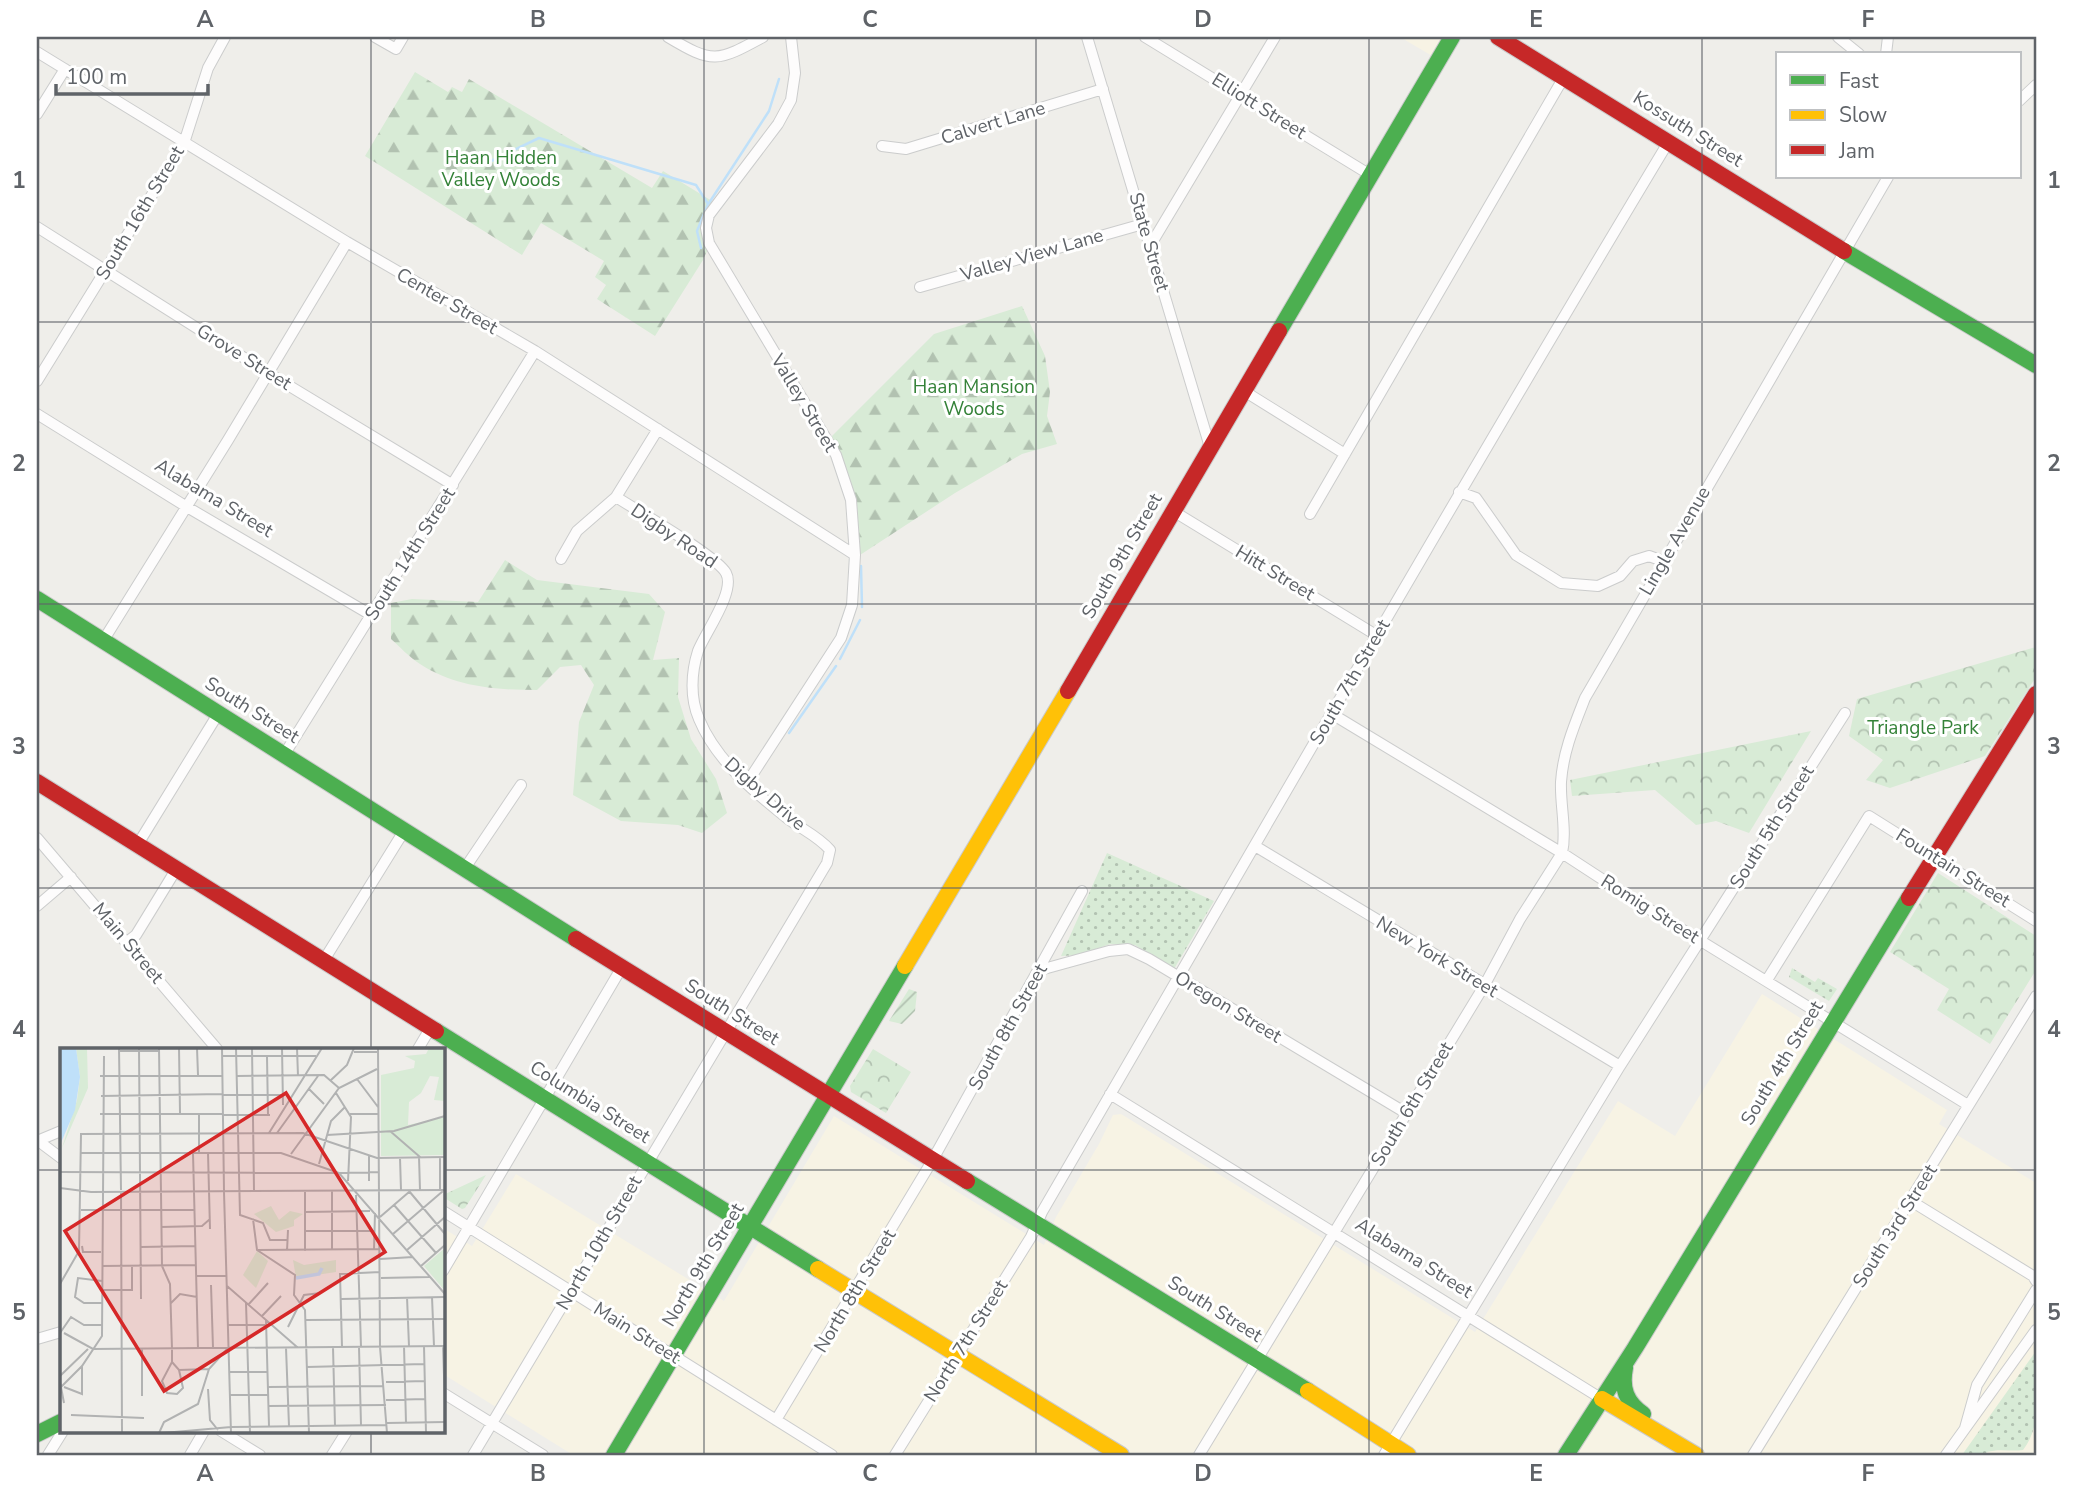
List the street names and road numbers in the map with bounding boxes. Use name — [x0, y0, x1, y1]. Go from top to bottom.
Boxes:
street label: Elliott Street — [1207, 67, 1312, 146]
street label: Kossuth Street — [1628, 85, 1748, 173]
street label: Calvert Lane — [938, 95, 1048, 151]
street label: South 16th Street — [90, 141, 191, 285]
street label: State Street — [1122, 190, 1176, 295]
street label: Valley View Lane — [957, 222, 1106, 288]
street label: Center Street — [391, 261, 503, 341]
street label: Grove Street — [192, 318, 297, 397]
street label: Valley Street — [764, 348, 844, 457]
street label: Alabama Street — [150, 452, 278, 544]
street label: South 14th Street — [359, 482, 462, 625]
street label: Lingle Avenue — [1633, 482, 1717, 600]
street label: South 9th Street — [1076, 488, 1169, 623]
street label: Digby Road — [626, 497, 722, 575]
street label: Hitt Street — [1230, 539, 1320, 607]
street label: South 7th Street — [1304, 614, 1397, 749]
street label: South Street — [200, 671, 305, 750]
street label: Digby Drive — [719, 751, 811, 837]
street label: South 5th Street — [1724, 760, 1821, 894]
street label: Fountain Street — [1891, 822, 2016, 914]
street label: Romig Street — [1596, 868, 1704, 950]
street label: Main Street — [86, 897, 170, 989]
street label: New York Street — [1371, 910, 1503, 1004]
street label: South 8th Street — [962, 959, 1054, 1095]
street label: Oregon Street — [1170, 965, 1287, 1049]
street label: South Street — [680, 973, 785, 1052]
street label: South 4th Street — [1735, 996, 1830, 1130]
street label: South 6th Street — [1365, 1037, 1460, 1171]
street label: Columbia Street — [525, 1055, 655, 1150]
street label: South 3rd Street — [1847, 1159, 1944, 1293]
street label: North 10th Street — [550, 1171, 648, 1315]
street label: North 9th Street — [656, 1198, 750, 1332]
street label: Alabama Street — [1350, 1212, 1478, 1305]
street label: North 8th Street — [808, 1224, 902, 1358]
street label: South Street — [1163, 1270, 1268, 1349]
street label: North 7th Street — [918, 1275, 1014, 1407]
street label: Main Street — [588, 1296, 686, 1370]

